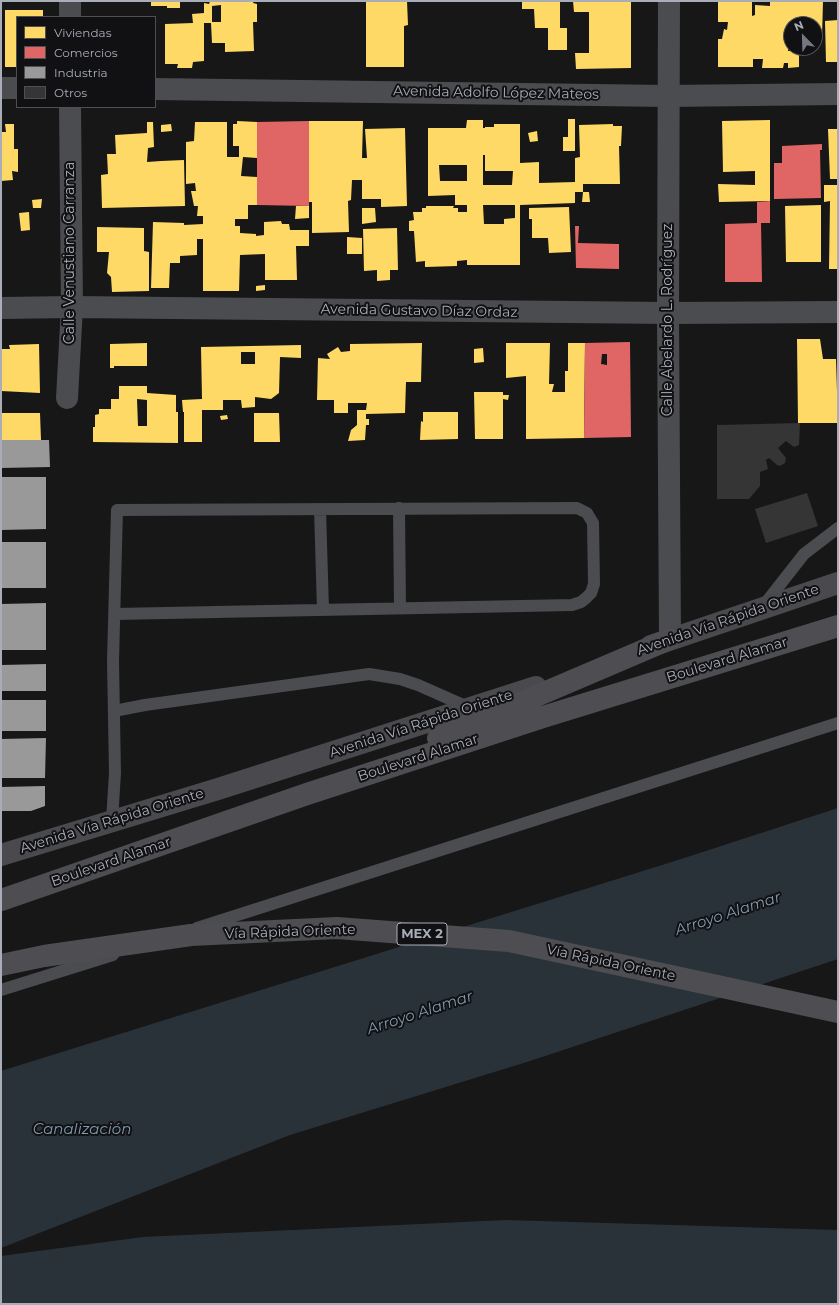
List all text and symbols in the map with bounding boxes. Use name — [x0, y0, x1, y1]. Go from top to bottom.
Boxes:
legend — [16, 16, 156, 108]
north arrow — [783, 16, 823, 56]
text: N — [792, 18, 806, 34]
text: Viviendas — [54, 25, 112, 40]
text: Comercios — [54, 45, 118, 60]
text: Industria — [54, 65, 108, 80]
street label: Avenida Adolfo López Mateos — [393, 83, 599, 103]
text: Otros — [54, 85, 87, 100]
street label: Calle Venustiano Carranza — [62, 162, 78, 344]
street label: Calle Abelardo L. Rodríguez — [660, 224, 676, 416]
street label: Avenida Gustavo Díaz Ordaz — [320, 301, 518, 321]
street label: Avenida Vía Rápida Oriente — [635, 581, 821, 659]
street label: Boulevard Alamar — [664, 634, 790, 686]
street label: Avenida Vía Rápida Oriente — [327, 686, 515, 762]
street label: Boulevard Alamar — [356, 731, 480, 785]
street label: Avenida Vía Rápida Oriente — [18, 785, 206, 857]
street label: Boulevard Alamar — [49, 834, 173, 890]
water label: Arroyo Alamar — [673, 888, 783, 940]
street label: Vía Rápida Oriente — [224, 921, 356, 943]
road number: MEX 2 — [397, 923, 447, 945]
street label: Vía Rápida Oriente — [545, 941, 677, 985]
water label: Arroyo Alamar — [365, 987, 475, 1039]
water label: Canalización — [33, 1121, 131, 1139]

